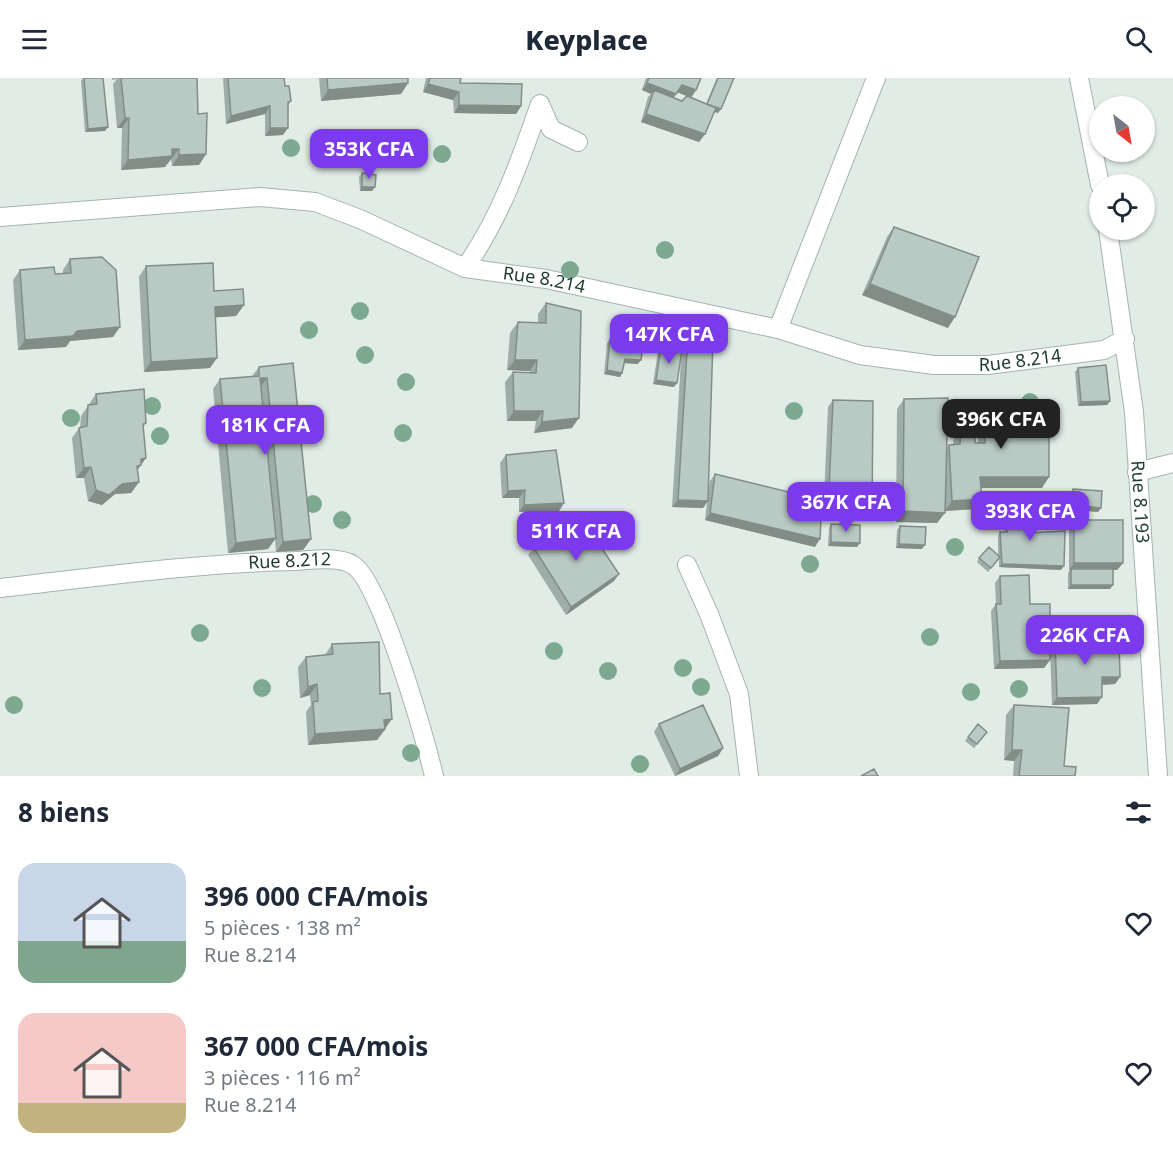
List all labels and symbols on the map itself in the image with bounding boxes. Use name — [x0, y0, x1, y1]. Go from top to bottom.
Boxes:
north arrow — [1089, 96, 1155, 162]
pin: 353K CFA — [307, 129, 431, 180]
street label: Rue 8.214 — [502, 260, 588, 298]
pin: 147K CFA — [607, 314, 731, 365]
street label: Rue 8.214 — [979, 343, 1063, 376]
pin: 396K CFA — [939, 399, 1063, 450]
pin: 181K CFA — [203, 405, 327, 456]
street label: Rue 8.193 — [1126, 460, 1156, 544]
pin: 367K CFA — [784, 482, 908, 533]
pin: 393K CFA — [968, 491, 1092, 542]
pin: 511K CFA — [514, 511, 638, 562]
street label: Rue 8.212 — [247, 546, 331, 574]
pin: 226K CFA — [1023, 615, 1147, 666]

